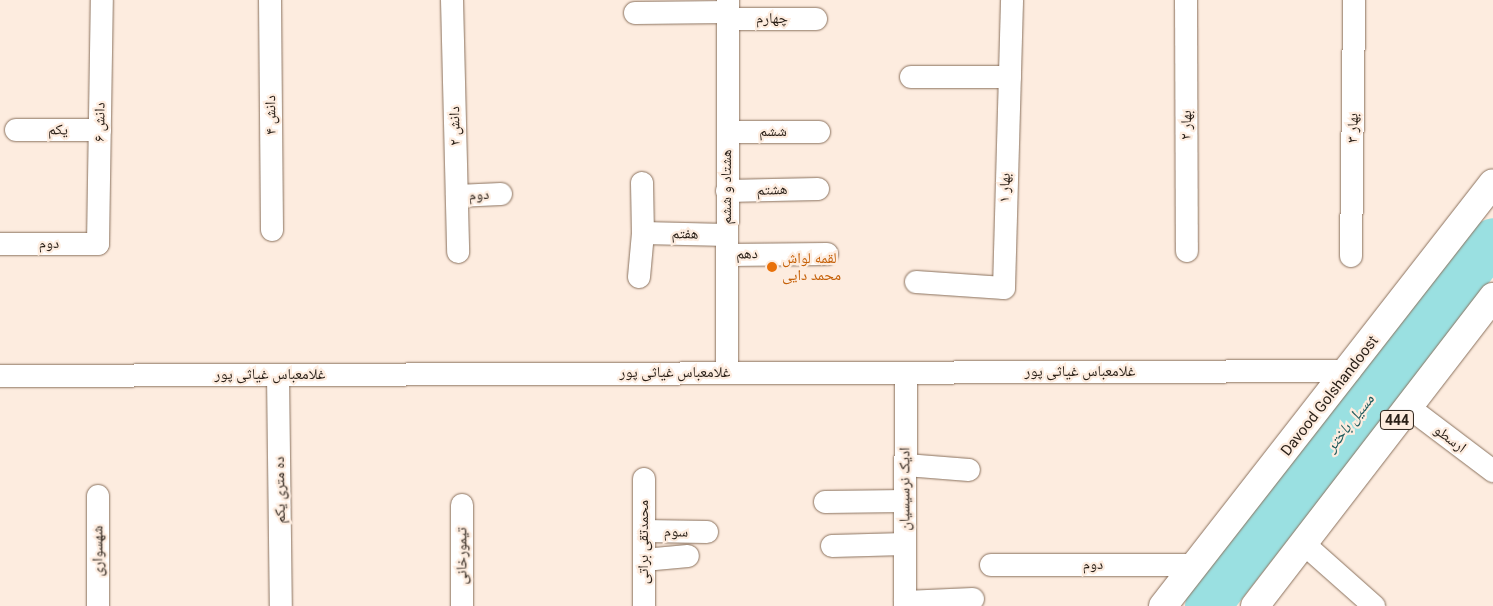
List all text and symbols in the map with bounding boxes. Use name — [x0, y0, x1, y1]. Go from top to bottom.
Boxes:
street label: چهارم — [756, 10, 788, 28]
street label: دانش ۴ — [262, 95, 280, 135]
street label: دانش ۶ — [91, 102, 109, 142]
street label: دانش ۲ — [446, 106, 464, 146]
street label: بهار ۲ — [1178, 110, 1196, 140]
street label: بهار ۳ — [1344, 113, 1362, 143]
street label: یکم — [48, 121, 68, 139]
street label: ششم — [759, 123, 787, 141]
street label: هشتاد و ششم — [718, 149, 736, 225]
street label: بهار ۱ — [995, 173, 1015, 203]
street label: هشتم — [756, 180, 788, 200]
street label: دوم — [468, 185, 490, 205]
street label: هفتم — [671, 225, 699, 243]
street label: دوم — [39, 235, 59, 253]
street label: دهم — [736, 245, 758, 263]
place label: لقمه لواش محمد دايى — [782, 249, 841, 284]
marker: لقمه لواش محمد دايى — [766, 261, 778, 273]
street label: Davood Golshandoost — [1278, 332, 1382, 460]
street label: غلامعباس غیاثی پور — [1025, 363, 1135, 381]
street label: غلامعباس غیاثی پور — [620, 364, 730, 382]
street label: غلامعباس غیاثی پور — [215, 366, 325, 384]
water label: مسیل باختر — [1322, 390, 1378, 456]
road number: 444 — [1380, 408, 1414, 432]
street label: ارسطو — [1430, 421, 1470, 457]
street label: ادیک نرسیسیان — [896, 447, 914, 531]
street label: ده متری یکم — [270, 456, 290, 524]
street label: محمدتقی براتی — [635, 500, 653, 584]
street label: سوم — [664, 523, 688, 541]
street label: شهسواری — [89, 525, 107, 577]
street label: تیمورخانی — [453, 527, 471, 585]
street label: دوم — [1083, 556, 1103, 574]

